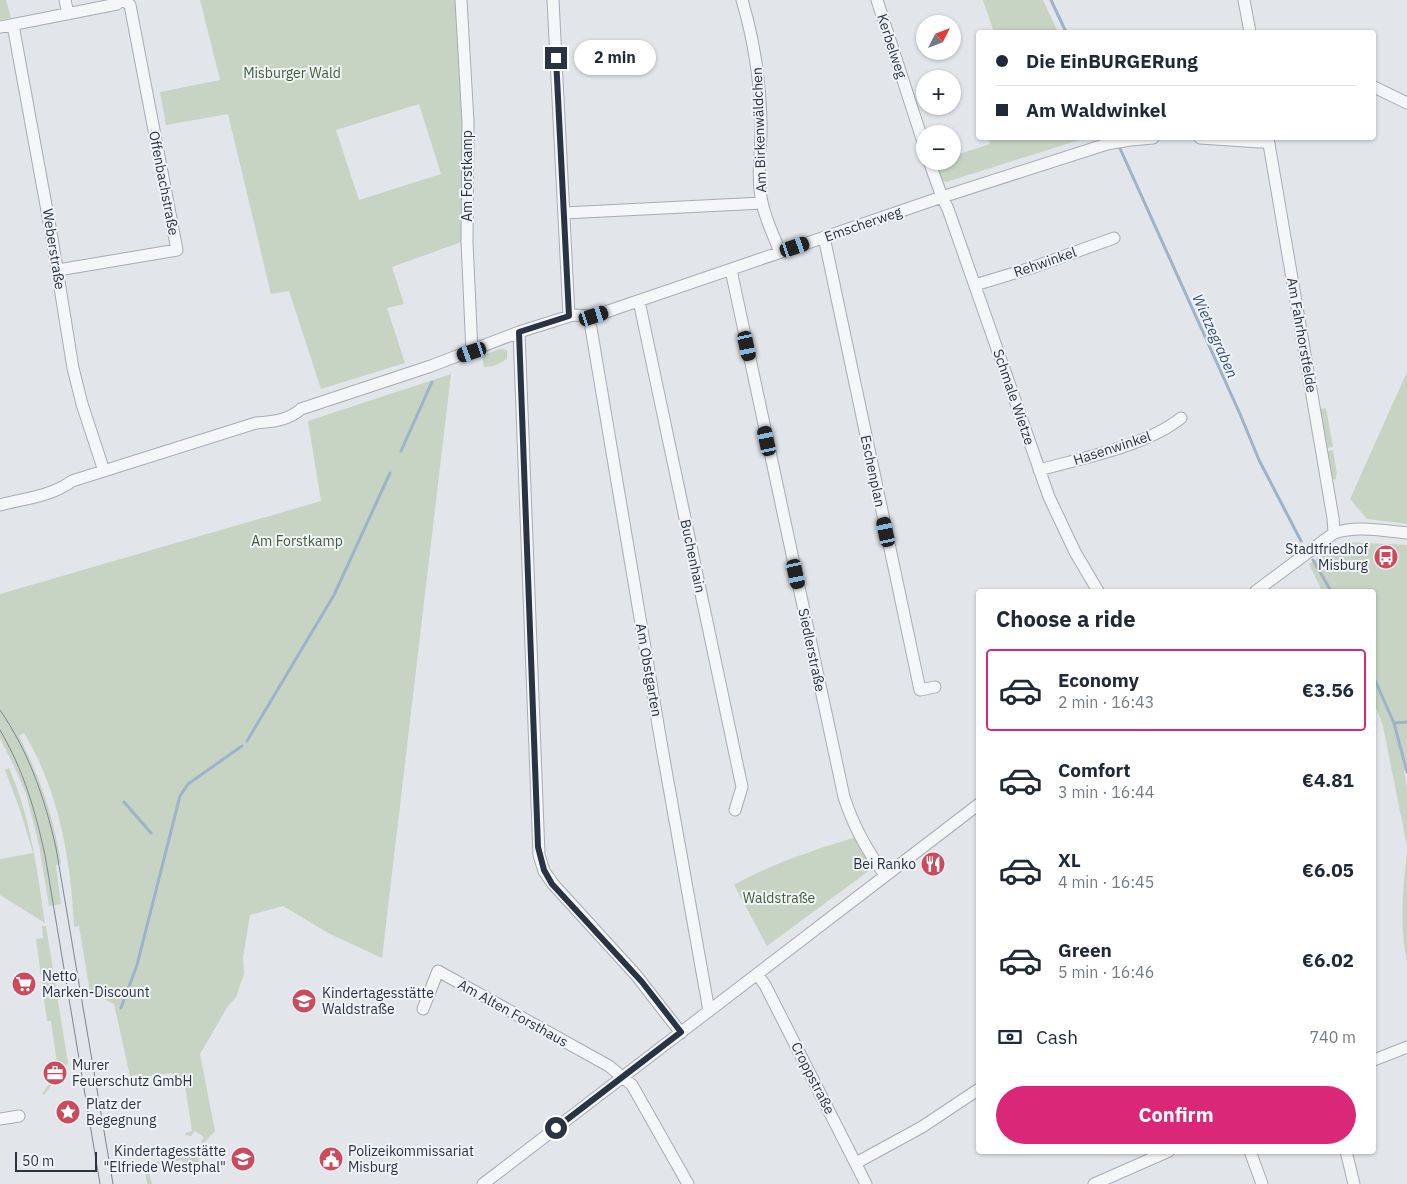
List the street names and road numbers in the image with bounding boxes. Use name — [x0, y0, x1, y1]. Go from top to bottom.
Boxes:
street label: Kerbelweg — [873, 12, 911, 81]
street label: Am Birkenwäldchen — [748, 67, 770, 193]
street label: Offenbachstraße — [145, 129, 183, 237]
street label: Am Forstkamp — [458, 130, 476, 222]
street label: Emscherweg — [822, 202, 905, 246]
street label: Weberstraße — [39, 207, 69, 291]
street label: Rehwinkel — [1011, 243, 1079, 281]
street label: Am Fahrhorstfelde — [1283, 276, 1321, 394]
street label: Schmale Wietze — [989, 347, 1039, 448]
street label: Hasenwinkel — [1071, 427, 1153, 469]
street label: Eschenplan — [857, 433, 889, 509]
street label: Buchenhain — [676, 518, 710, 594]
street label: Siedlerstraße — [794, 607, 830, 694]
street label: Am Obstgarten — [632, 622, 666, 718]
street label: Am Alten Forsthaus — [455, 975, 571, 1051]
street label: Croppstraße — [787, 1039, 839, 1117]

